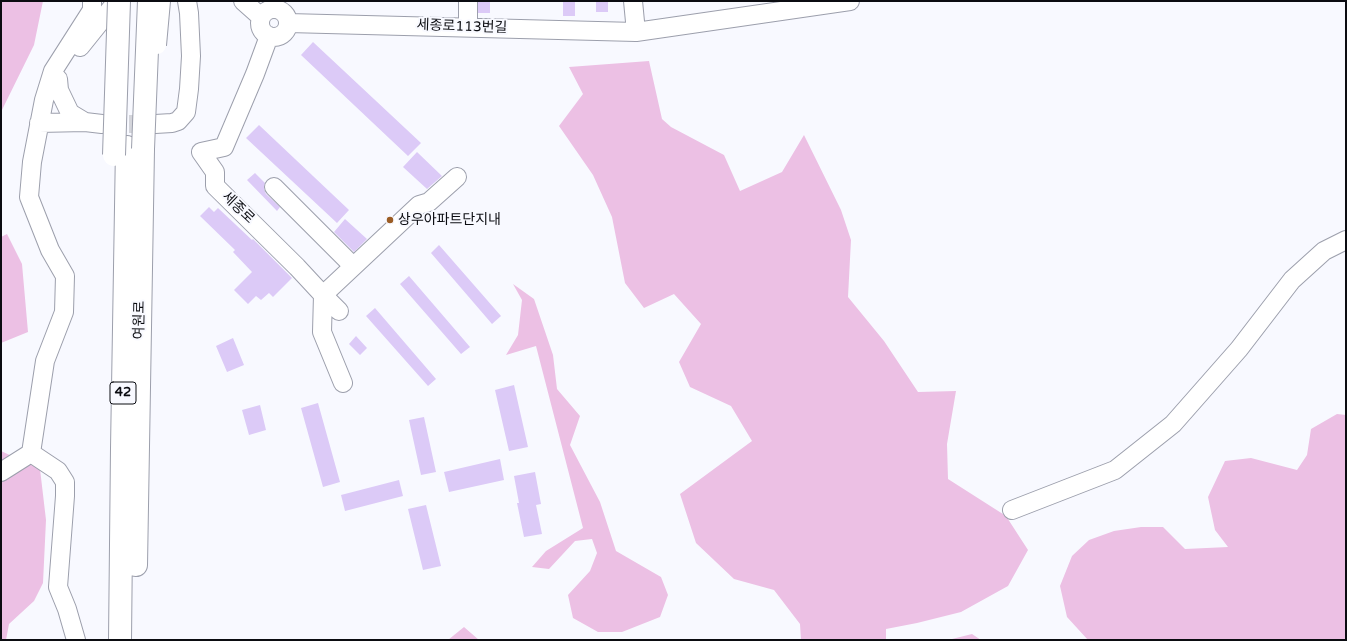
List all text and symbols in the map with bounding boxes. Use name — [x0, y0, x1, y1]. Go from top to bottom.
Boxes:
street label: 세종로113번길 — [416, 17, 508, 37]
street label: 세종로 — [218, 189, 258, 227]
place label: 상우아파트단지내 — [398, 212, 501, 228]
marker: 상우아파트단지내 — [385, 215, 395, 225]
street label: 여원로 — [131, 301, 149, 339]
road number: 42 — [110, 382, 136, 404]

